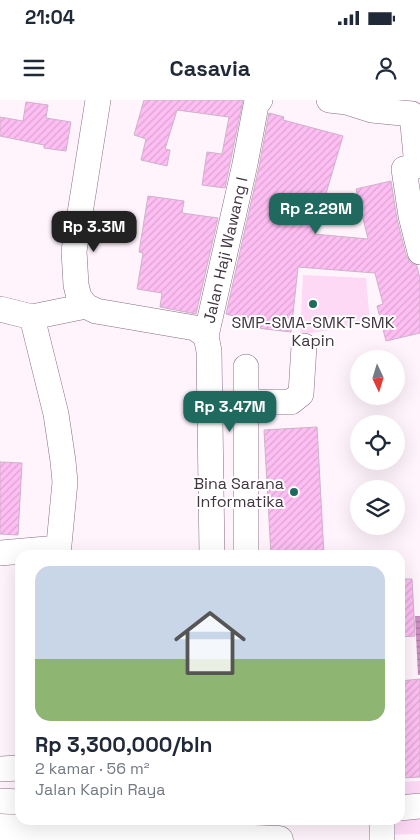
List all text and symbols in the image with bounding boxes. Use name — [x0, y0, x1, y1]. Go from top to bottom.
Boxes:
text: 21:04 — [25, 5, 75, 30]
icon: menu — [20, 54, 48, 82]
text: Casavia — [170, 54, 250, 82]
icon: person — [372, 54, 400, 82]
street label: Jalan Haji Wawang I — [198, 175, 253, 325]
pin: Rp 2.29M — [264, 192, 368, 235]
text: Rp 2.29M — [280, 198, 352, 219]
pin: Rp 3.3M — [48, 210, 140, 253]
text: Rp 3.3M — [63, 216, 125, 237]
marker: SMP-SMA-SMKT-SMK Kapin — [307, 298, 319, 310]
place label: SMP-SMA-SMKT-SMK Kapin — [232, 312, 395, 351]
north arrow — [350, 350, 405, 405]
map controls — [350, 350, 405, 535]
pin: Rp 3.47M — [178, 390, 282, 433]
text: Rp 3.47M — [194, 396, 266, 417]
button: locate — [350, 415, 405, 470]
place label: Bina Sarana Informatika — [193, 473, 284, 512]
button: layers — [350, 480, 405, 535]
marker: Bina Sarana Informatika — [288, 486, 300, 498]
icon: home — [165, 598, 255, 688]
text: Rp 3,300,000/bln — [35, 731, 213, 758]
text: 2 kamar · 56 m² — [35, 758, 150, 779]
text: Jalan Kapin Raya — [35, 779, 166, 800]

